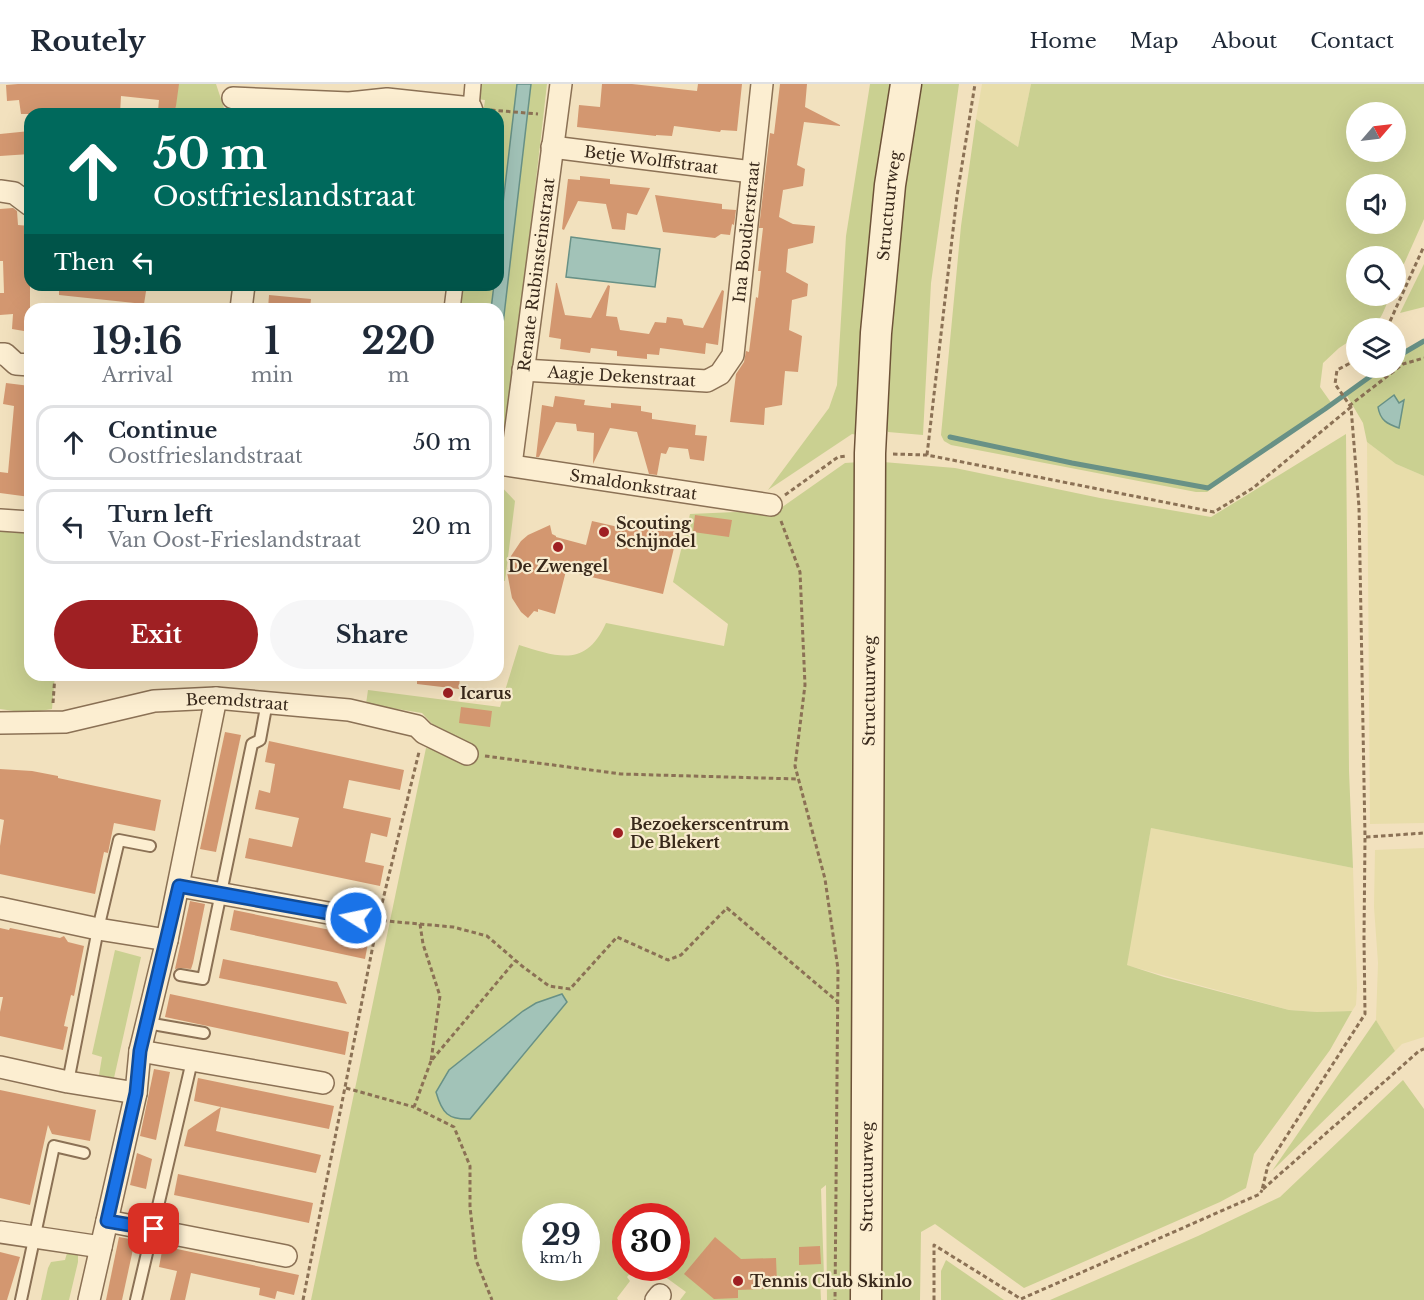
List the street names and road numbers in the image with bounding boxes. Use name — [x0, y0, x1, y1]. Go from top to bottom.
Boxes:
street label: Betje Wolffstraat — [583, 141, 720, 178]
street label: Structuurweg — [873, 149, 905, 262]
street label: Ina Boudierstraat — [729, 160, 764, 304]
street label: Renate Rubinsteinstraat — [513, 176, 559, 373]
street label: Aagje Dekenstraat — [546, 361, 697, 390]
street label: Smaldonkstraat — [568, 465, 699, 504]
street label: Structuurweg — [859, 635, 879, 746]
street label: Beemdstraat — [185, 688, 290, 715]
street label: Structuurweg — [856, 1121, 877, 1232]

